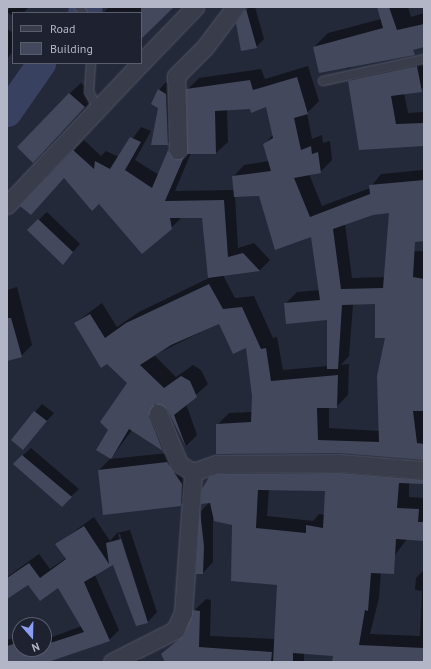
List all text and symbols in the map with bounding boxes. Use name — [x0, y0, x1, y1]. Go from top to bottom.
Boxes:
legend — [12, 12, 142, 64]
text: Road — [50, 21, 75, 36]
text: Building — [50, 41, 93, 56]
north arrow — [12, 617, 52, 657]
text: N — [30, 640, 42, 655]

